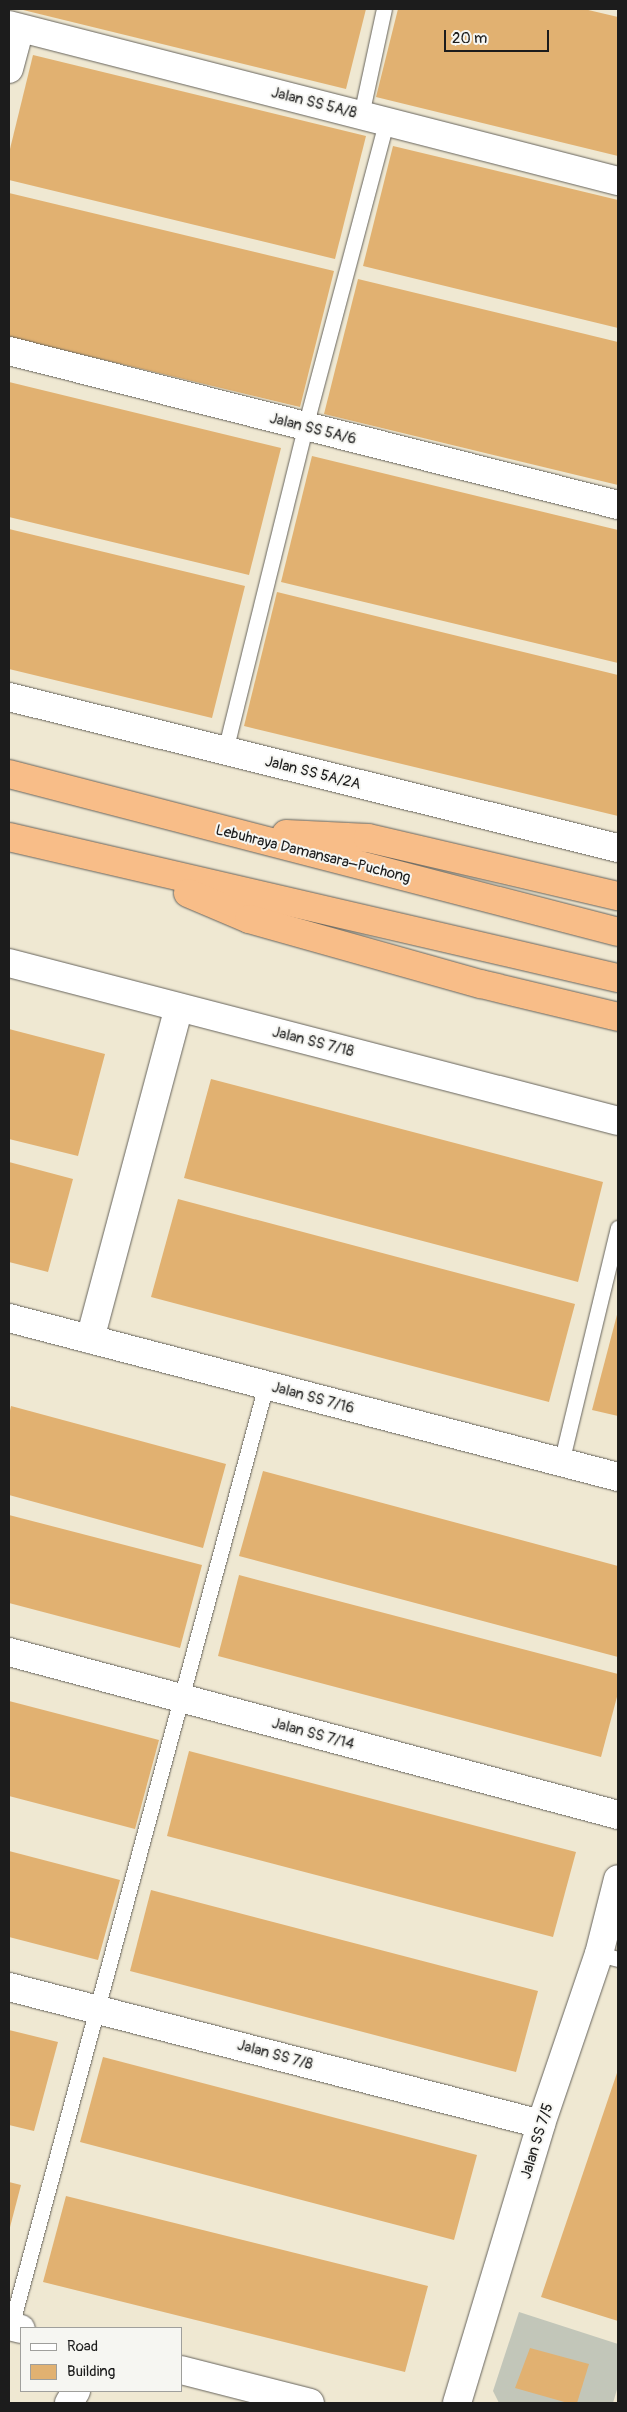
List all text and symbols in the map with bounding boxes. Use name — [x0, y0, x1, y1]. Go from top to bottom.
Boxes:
scale bar — [447, 20, 552, 52]
text: 20 m — [452, 29, 487, 48]
street label: Jalan SS 5A/8 — [269, 84, 359, 122]
street label: Jalan SS 5A/6 — [268, 410, 358, 448]
street label: Jalan SS 5A/2A — [263, 752, 363, 794]
street label: Lebuhraya Damansara–Puchong — [214, 821, 412, 887]
street label: Jalan SS 7/18 — [270, 1023, 356, 1061]
street label: Jalan SS 7/16 — [270, 1378, 356, 1418]
street label: Jalan SS 7/14 — [270, 1714, 356, 1754]
street label: Jalan SS 7/8 — [235, 2036, 315, 2074]
street label: Jalan SS 7/5 — [517, 2101, 557, 2181]
legend — [20, 2327, 182, 2392]
text: Road — [67, 2337, 98, 2356]
text: Building — [67, 2362, 115, 2381]

